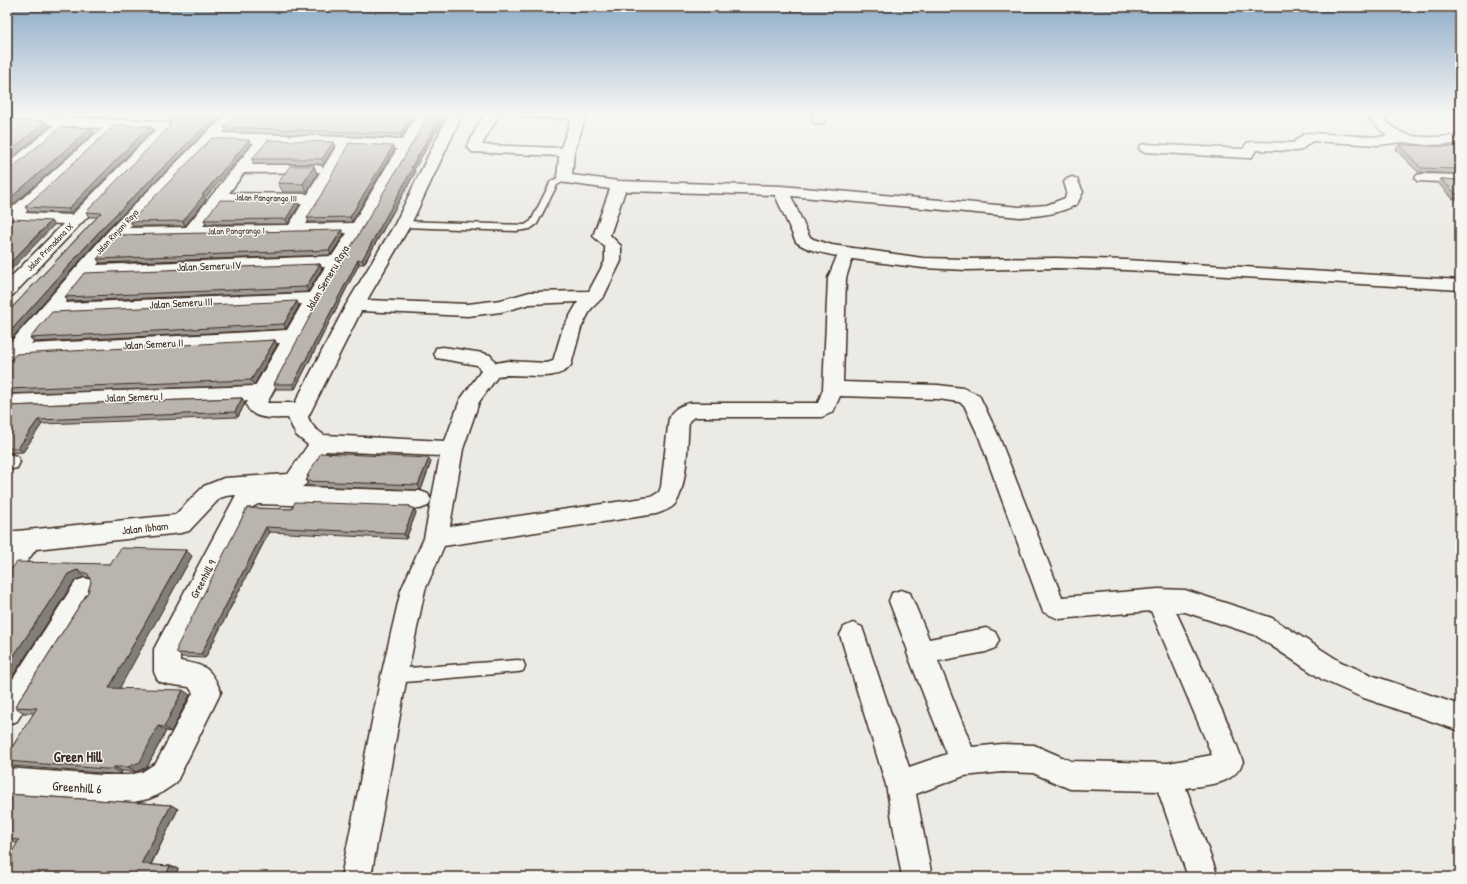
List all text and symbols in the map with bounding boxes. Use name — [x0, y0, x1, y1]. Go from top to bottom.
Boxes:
street label: Jalan Pangrango III — [235, 191, 297, 205]
street label: Jalan Rinjani Raya — [93, 206, 141, 257]
street label: Jalan Primadana IX — [24, 220, 76, 274]
street label: Jalan Pangrango I — [207, 224, 265, 238]
street label: Jalan Semeru Raya — [302, 242, 352, 313]
street label: Jalan Semeru IV — [177, 258, 242, 274]
street label: Jalan Semeru III — [149, 294, 213, 312]
street label: Jalan Semeru II — [122, 335, 184, 353]
street label: Jalan Semeru I — [105, 389, 163, 405]
street label: Jalan Ibham — [121, 519, 169, 537]
street label: Greenhill 9 — [187, 557, 219, 601]
district label: Green Hill — [54, 747, 103, 766]
street label: Greenhill 6 — [52, 776, 102, 798]

